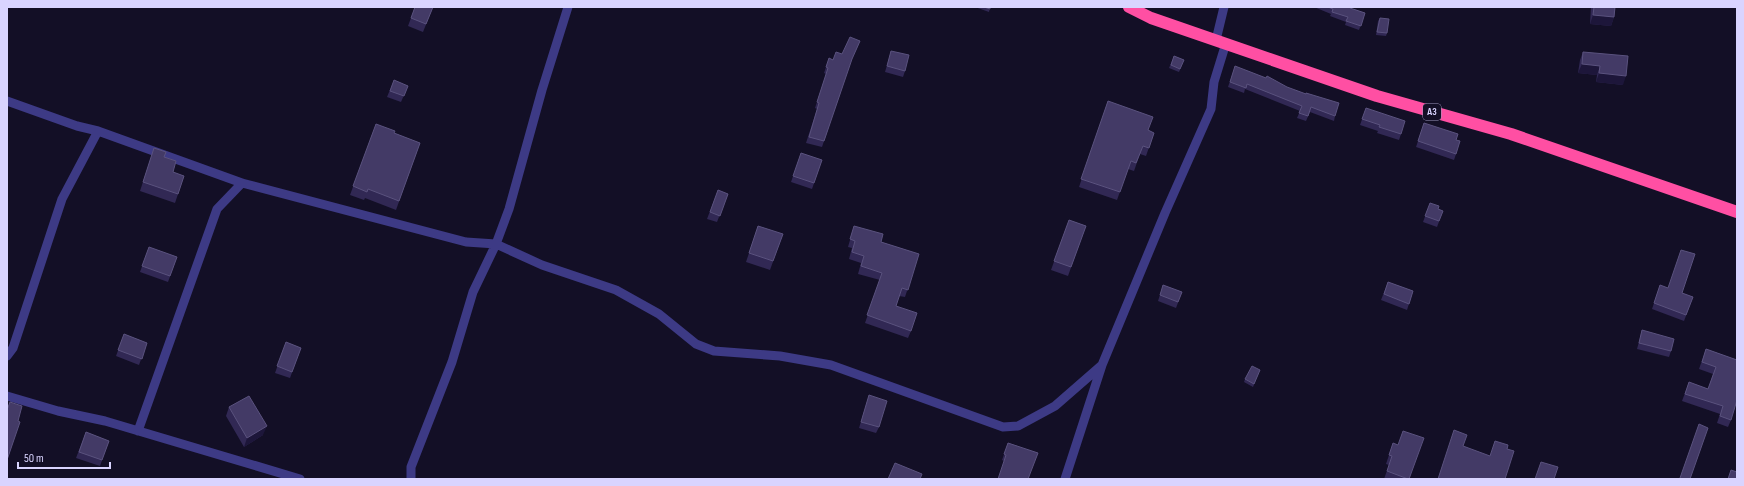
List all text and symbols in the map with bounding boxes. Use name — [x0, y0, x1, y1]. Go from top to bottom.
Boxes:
road number: A3 — [1423, 104, 1441, 120]
scale bar — [18, 444, 110, 470]
text: 50 m — [24, 451, 44, 466]

